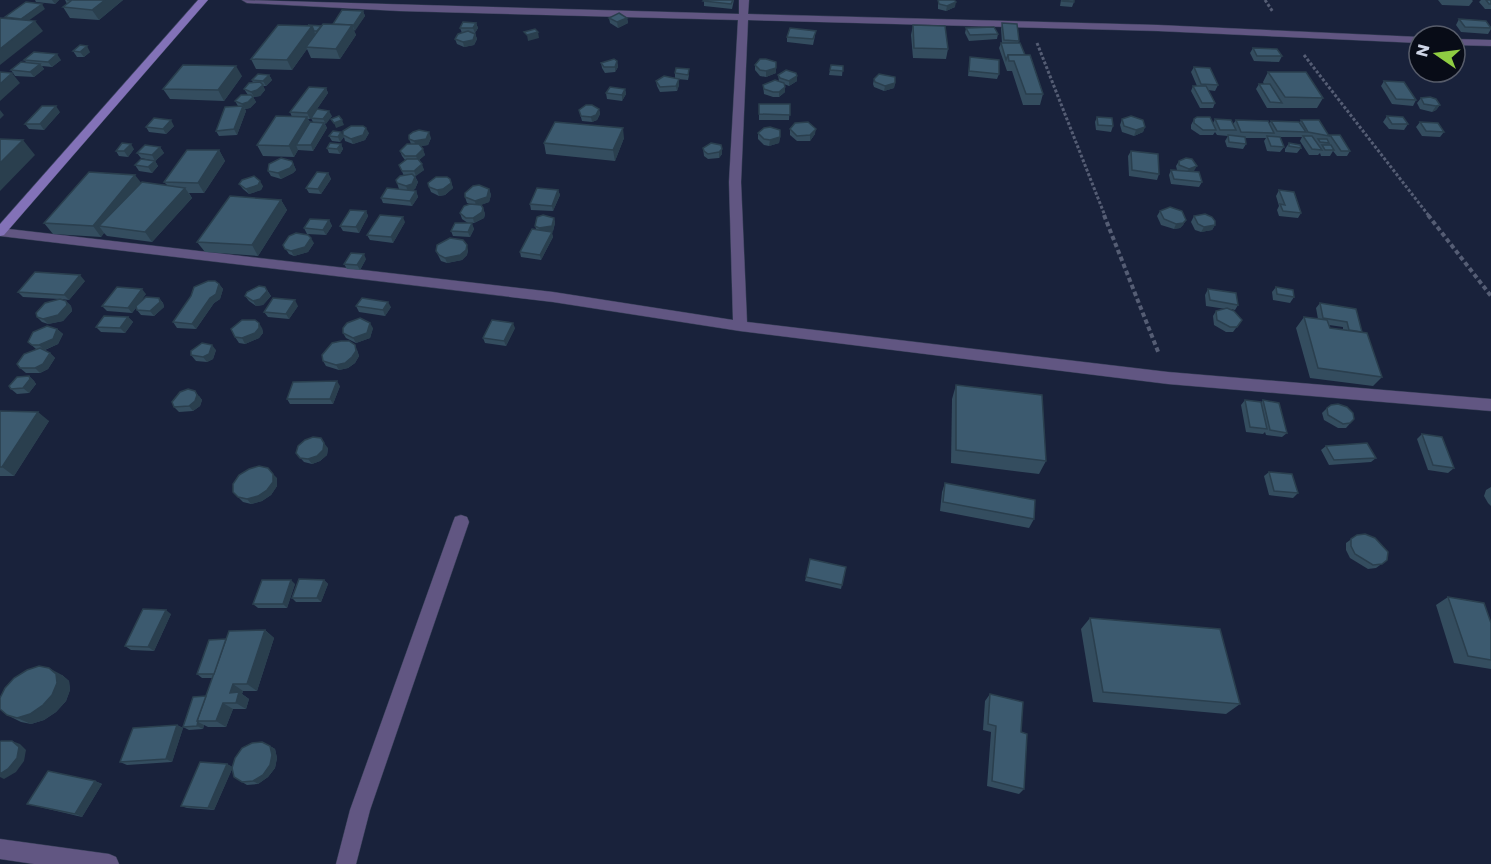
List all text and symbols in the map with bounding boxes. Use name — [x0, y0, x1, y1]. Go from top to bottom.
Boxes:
north arrow — [1407, 24, 1467, 84]
text: N — [1410, 42, 1436, 59]

